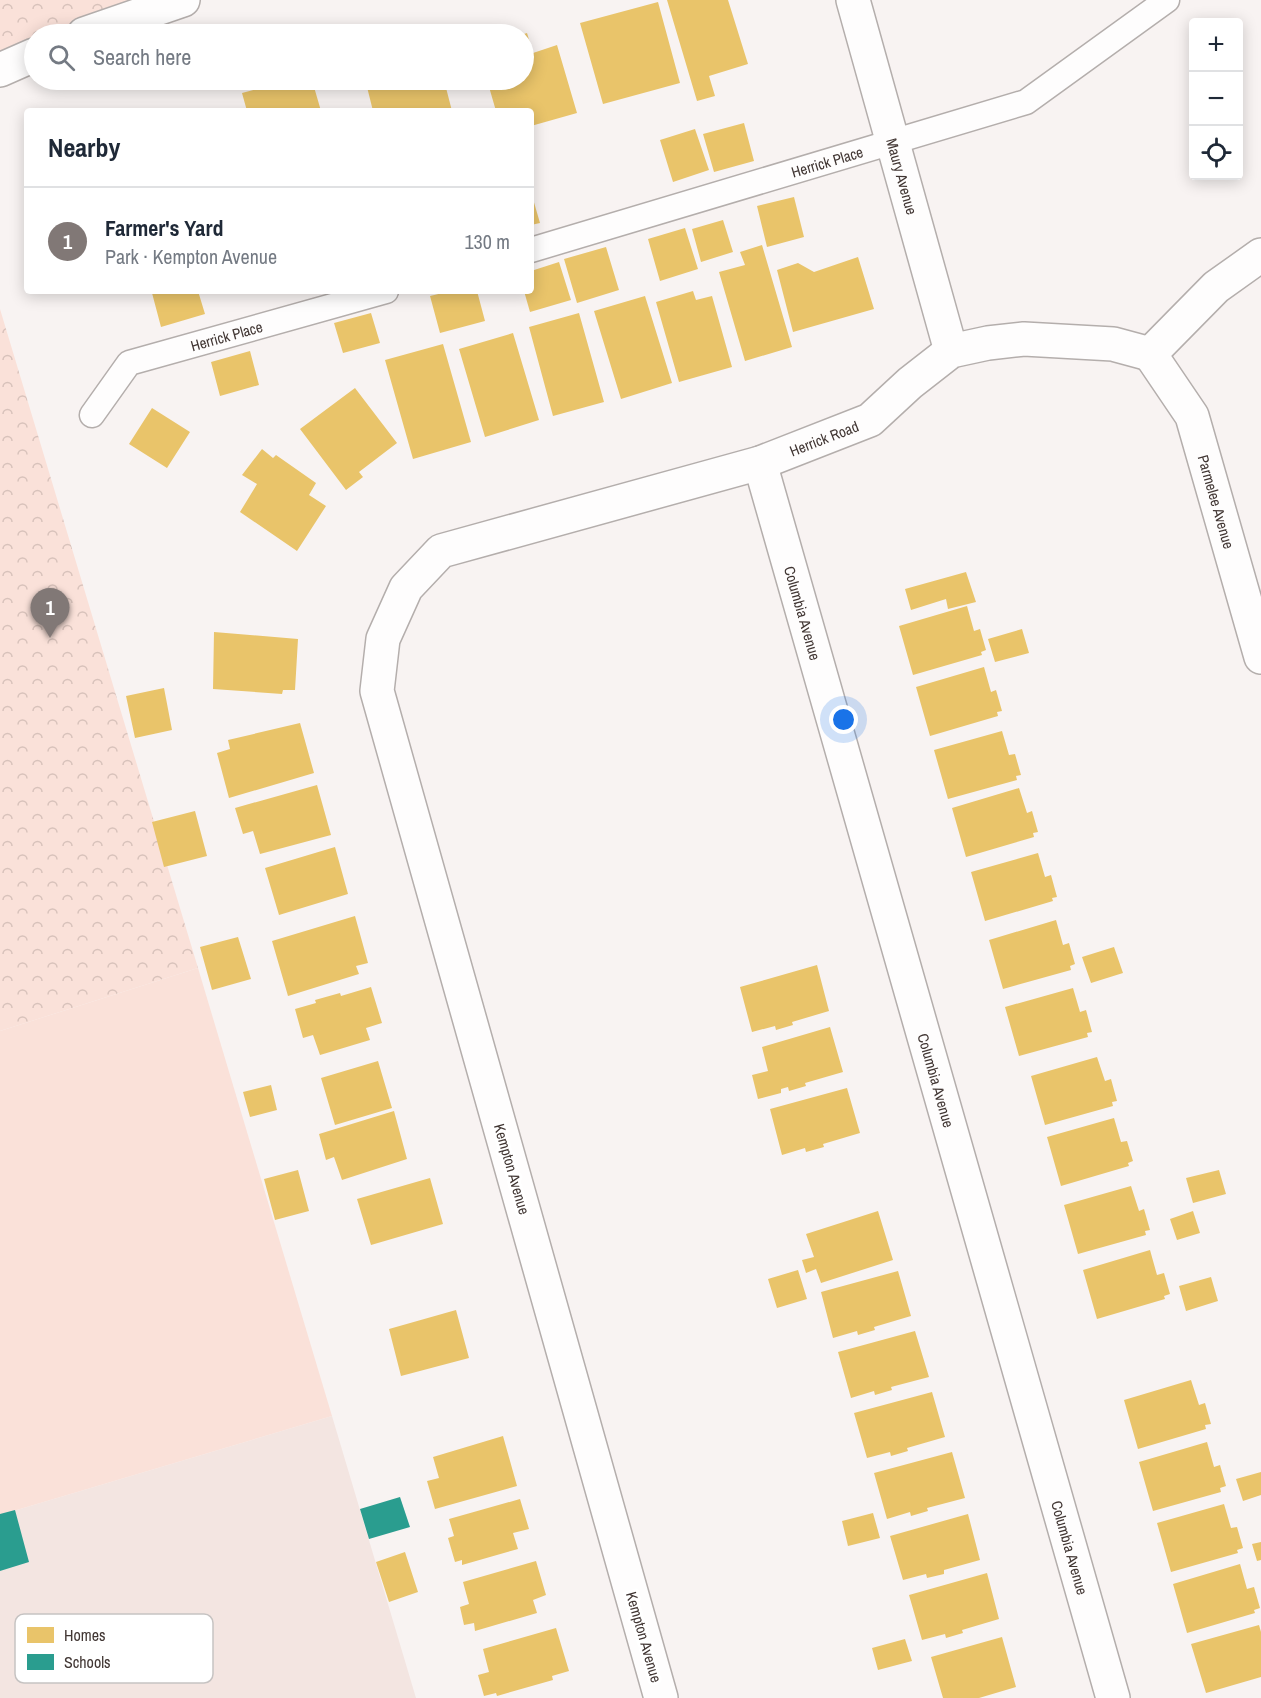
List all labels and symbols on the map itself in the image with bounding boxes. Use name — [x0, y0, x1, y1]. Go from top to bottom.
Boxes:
street label: Maury Avenue — [882, 136, 923, 217]
street label: Herrick Place — [789, 141, 866, 182]
street label: Herrick Place — [188, 316, 265, 356]
street label: Herrick Road — [786, 415, 861, 461]
street label: Parmelee Avenue — [1193, 452, 1240, 551]
street label: Columbia Avenue — [779, 563, 826, 663]
pin: 1 — [31, 588, 70, 638]
your location — [829, 705, 858, 734]
street label: Columbia Avenue — [913, 1031, 960, 1130]
street label: Kempton Avenue — [489, 1121, 535, 1217]
street label: Columbia Avenue — [1047, 1498, 1093, 1597]
street label: Kempton Avenue — [621, 1589, 667, 1685]
legend — [15, 1614, 213, 1683]
text: Homes — [64, 1624, 106, 1646]
text: Schools — [64, 1651, 111, 1673]

